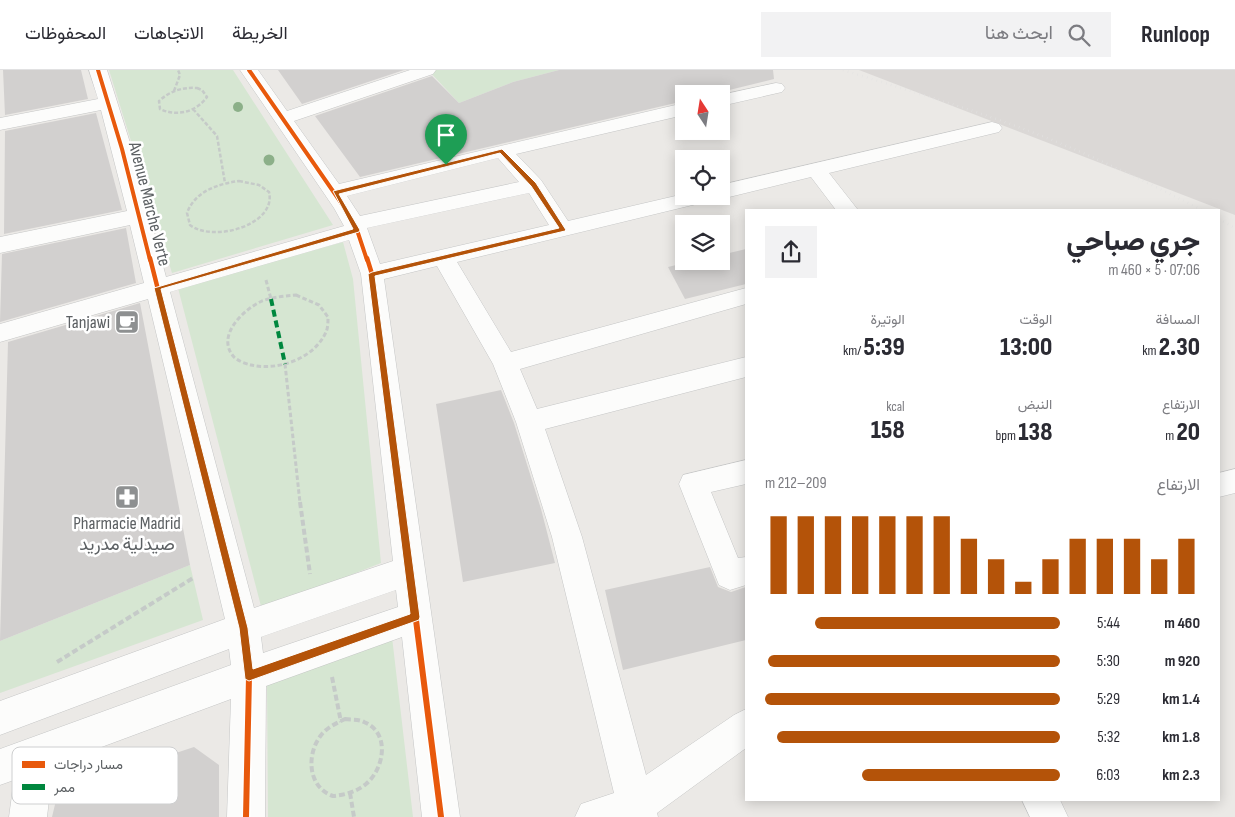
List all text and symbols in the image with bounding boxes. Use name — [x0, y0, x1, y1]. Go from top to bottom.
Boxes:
search box — [761, 12, 1111, 57]
text: Runloop — [1141, 20, 1210, 49]
icon: search — [1065, 21, 1093, 49]
text: ابحث هنا — [985, 22, 1053, 45]
text: المحفوظات — [25, 23, 106, 44]
text: الاتجاهات — [134, 23, 204, 44]
text: الخريطة — [232, 23, 288, 44]
north arrow — [675, 85, 730, 140]
map controls — [675, 85, 730, 270]
pin — [425, 114, 467, 165]
icon: arrive — [432, 121, 460, 149]
street label: Avenue Marche Verte — [124, 139, 175, 268]
button: locate — [675, 150, 730, 205]
button: layers — [675, 215, 730, 270]
text: جري صباحي — [1066, 225, 1200, 258]
button: share — [765, 226, 817, 278]
text: 07:06 · 5 × 460 m — [1108, 261, 1200, 280]
cafe icon: Tanjawi — [114, 309, 140, 335]
text: الوتيرة — [870, 311, 905, 328]
text: الوقت — [1019, 311, 1052, 328]
text: المسافة — [1156, 311, 1200, 328]
place label: Tanjawi — [66, 312, 110, 333]
text: 5:39 — [864, 332, 905, 363]
text: 13:00 — [1000, 332, 1052, 363]
text: 2.30 — [1159, 332, 1200, 363]
text: /km — [843, 342, 864, 359]
text: km — [1142, 342, 1159, 359]
text: النبض — [1018, 396, 1052, 413]
text: الارتفاع — [1162, 396, 1200, 413]
text: kcal — [886, 398, 905, 415]
text: 158 — [871, 415, 905, 446]
text: 138 — [1018, 417, 1052, 448]
text: 20 — [1177, 417, 1200, 448]
text: bpm — [996, 427, 1018, 444]
text: m — [1165, 427, 1177, 444]
text: 209–212 m — [765, 474, 827, 493]
text: الارتفاع — [1157, 476, 1200, 495]
pharmacy icon: Pharmacie Madrid صيدلية مدريد — [114, 484, 140, 510]
place label: Pharmacie Madrid صيدلية مدريد — [73, 513, 181, 555]
text: 5:44 — [1097, 614, 1120, 633]
text: 460 m — [1164, 614, 1200, 633]
text: 5:30 — [1097, 652, 1120, 671]
text: 920 m — [1165, 652, 1200, 671]
text: 5:29 — [1097, 690, 1120, 709]
text: 1.4 km — [1162, 690, 1200, 709]
text: 5:32 — [1097, 728, 1120, 747]
text: 1.8 km — [1162, 728, 1200, 747]
legend — [12, 747, 178, 804]
text: مسار دراجات — [54, 756, 123, 773]
text: 6:03 — [1096, 766, 1120, 785]
text: 2.3 km — [1162, 766, 1200, 785]
text: ممر — [53, 779, 75, 796]

